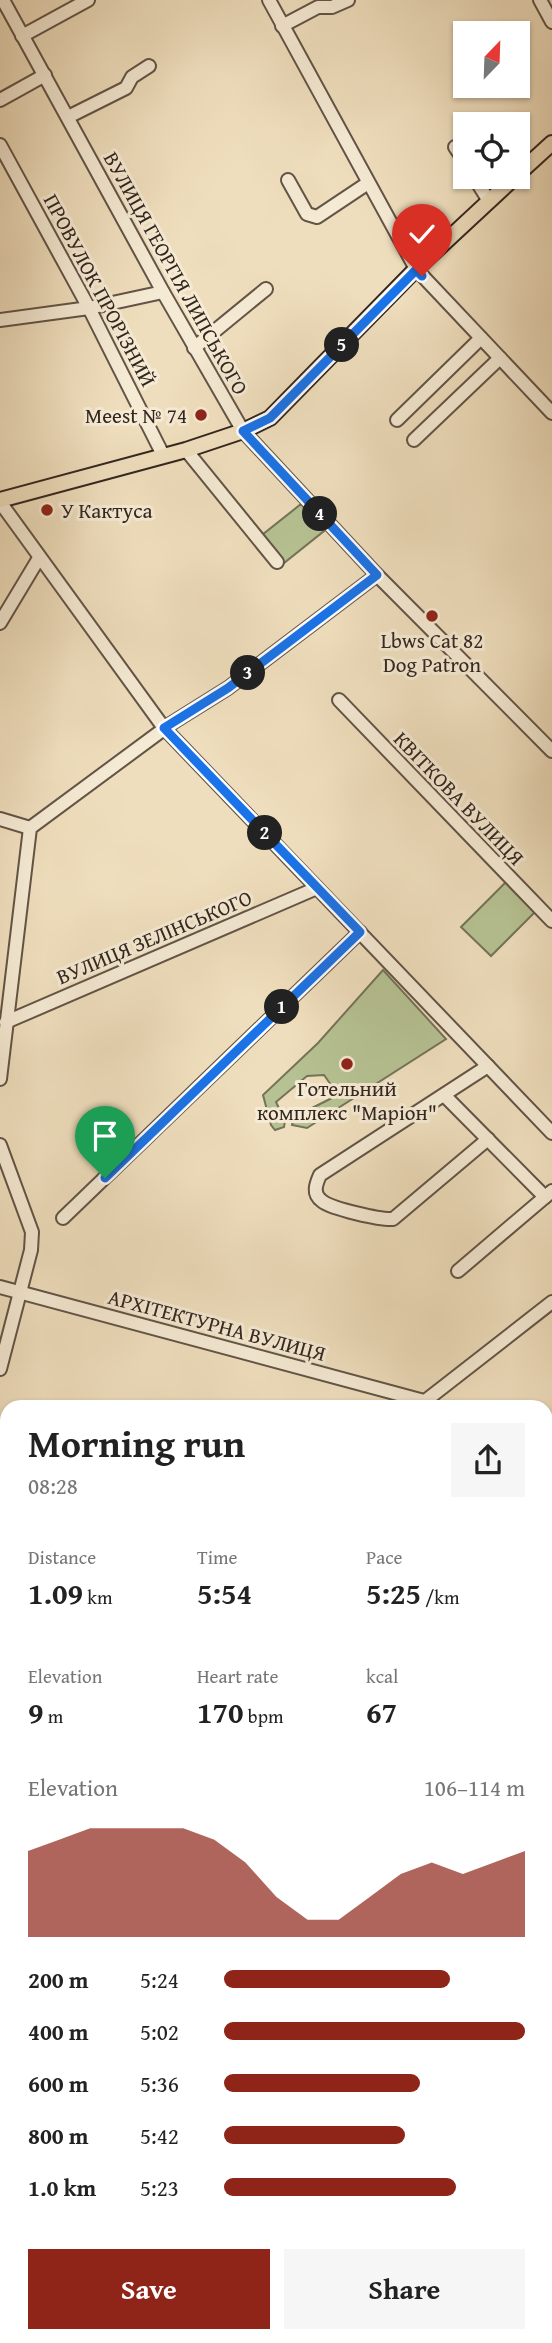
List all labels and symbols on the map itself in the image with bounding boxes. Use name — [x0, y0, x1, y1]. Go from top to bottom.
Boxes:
north arrow — [453, 21, 530, 98]
street label: ВУЛИЦЯ ГЕОРГІЯ ЛИПСЬКОГО — [96, 146, 256, 400]
street label: ПРОВУЛОК ПРОРІЗНИЙ — [36, 188, 164, 392]
pin — [392, 204, 452, 276]
pin: 5 — [324, 328, 360, 362]
place label: Meest № 74 — [85, 400, 187, 431]
marker: Meest № 74 — [193, 407, 209, 423]
place label: У Кактуса — [61, 495, 152, 526]
pin: 4 — [302, 496, 338, 532]
marker: У Кактуса — [39, 502, 55, 518]
marker: Lbws Cat 82 Dog Patron — [424, 608, 440, 624]
place label: Lbws Cat 82 Dog Patron — [381, 625, 483, 680]
pin: 3 — [230, 656, 266, 690]
street label: КВІТКОВА ВУЛИЦЯ — [387, 724, 531, 872]
pin: 2 — [247, 816, 282, 850]
street label: ВУЛИЦЯ ЗЕЛІНСЬКОГО — [51, 882, 257, 992]
pin: 1 — [264, 990, 300, 1024]
marker: Готельний комплекс "Маріон" — [339, 1056, 355, 1072]
place label: Готельний комплекс "Маріон" — [257, 1073, 437, 1128]
pin — [75, 1106, 135, 1178]
street label: АРХІТЕКТУРНА ВУЛИЦЯ — [105, 1281, 329, 1369]

